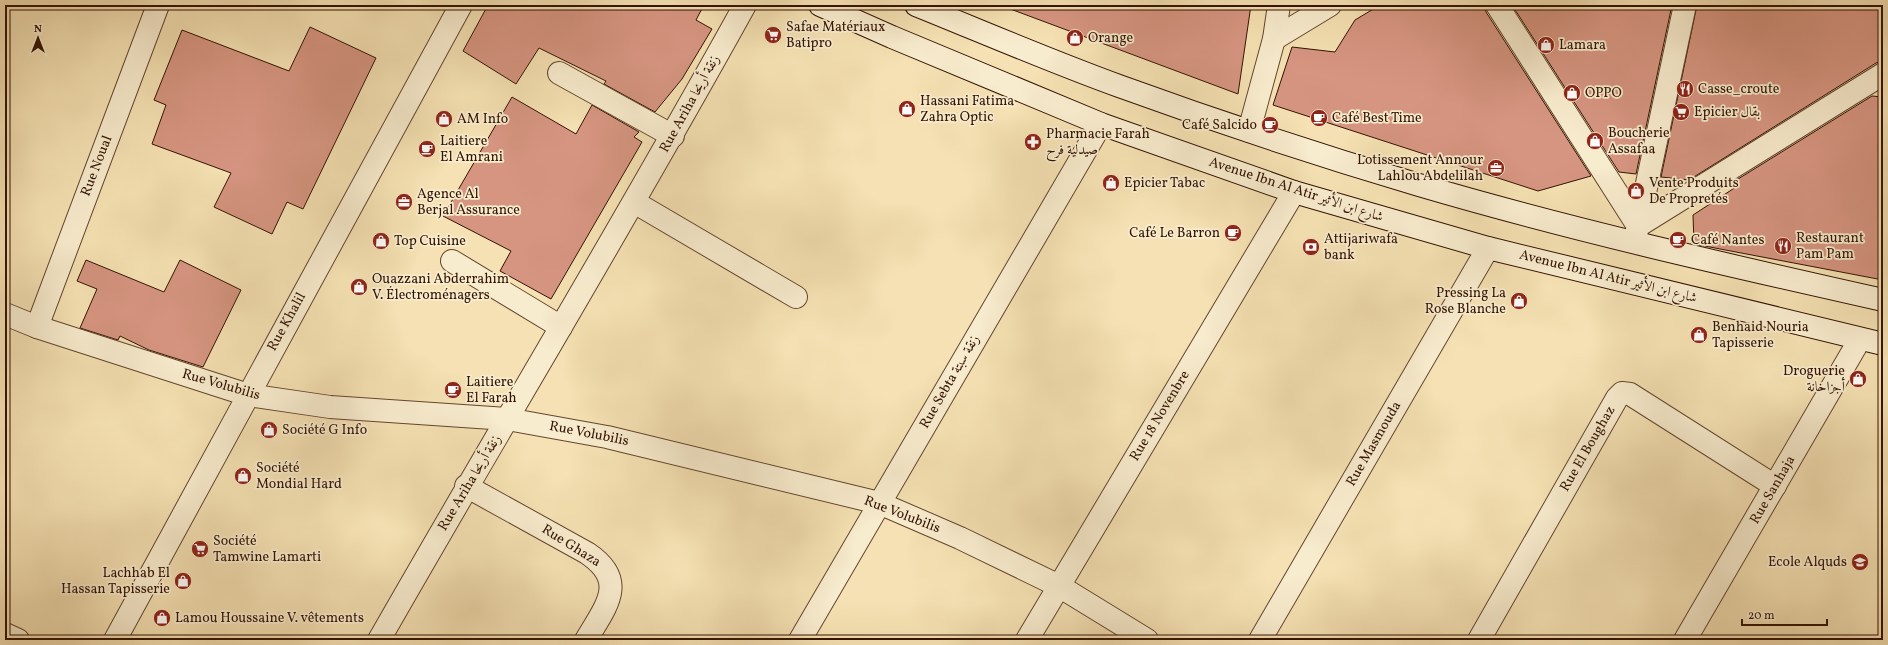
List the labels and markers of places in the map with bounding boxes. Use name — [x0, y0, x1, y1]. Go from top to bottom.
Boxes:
place label: Safae Matériaux Batipro — [786, 18, 885, 53]
supermarket icon: Safae Matériaux Batipro — [763, 25, 783, 45]
shop icon: Orange — [1065, 28, 1085, 48]
place label: Orange — [1088, 29, 1134, 48]
shop icon: Lamara — [1536, 35, 1556, 55]
place label: Lamara — [1559, 36, 1606, 55]
restaurant icon: Casse_croute — [1675, 79, 1695, 99]
place label: Casse_croute — [1698, 80, 1780, 99]
shop icon: OPPO — [1562, 83, 1582, 103]
place label: OPPO — [1585, 84, 1622, 103]
place label: Hassani Fatima Zahra Optic — [920, 92, 1014, 127]
shop icon: Hassani Fatima Zahra Optic — [897, 99, 917, 119]
supermarket icon: Epicier بقال — [1671, 102, 1691, 122]
place label: Epicier بقال — [1694, 103, 1760, 122]
cafe icon: Café Best Time — [1309, 108, 1329, 128]
shop icon: AM Info — [434, 109, 454, 129]
place label: Café Best Time — [1332, 109, 1422, 128]
place label: AM Info — [457, 110, 508, 129]
cafe icon: Café Salcido — [1260, 115, 1280, 135]
place label: Café Salcido — [1182, 116, 1257, 135]
place label: Boucherie Assafaa — [1608, 124, 1670, 159]
place label: Pharmacie Farah صيدلية فرح — [1046, 125, 1150, 162]
shop icon: Boucherie Assafaa — [1585, 131, 1605, 151]
place label: Laitiere El Amrani — [440, 132, 503, 167]
pharmacy icon: Pharmacie Farah صيدلية فرح — [1023, 132, 1043, 152]
cafe icon: Laitiere El Amrani — [417, 139, 437, 159]
place label: Lotissement Annour Lahlou Abdelilah — [1357, 151, 1483, 186]
office icon: Lotissement Annour Lahlou Abdelilah — [1486, 158, 1506, 178]
shop icon: Epicier Tabac — [1101, 173, 1121, 193]
place label: Epicier Tabac — [1124, 174, 1205, 193]
place label: Vente Produits De Propretés — [1649, 174, 1739, 209]
shop icon: Vente Produits De Propretés — [1626, 181, 1646, 201]
place label: Agence Al Berjal Assurance — [417, 185, 520, 220]
office icon: Agence Al Berjal Assurance — [394, 192, 414, 212]
cafe icon: Café Le Barron — [1223, 223, 1243, 243]
place label: Café Le Barron — [1129, 224, 1220, 243]
place label: Restaurant Pam Pam — [1796, 229, 1864, 264]
place label: Attijariwafa bank — [1324, 230, 1398, 265]
cafe icon: Café Nantes — [1668, 230, 1688, 250]
shop icon: Top Cuisine — [371, 231, 391, 251]
place label: Café Nantes — [1691, 231, 1764, 250]
place label: Top Cuisine — [394, 232, 466, 251]
restaurant icon: Restaurant Pam Pam — [1773, 236, 1793, 256]
bank icon: Attijariwafa bank — [1301, 237, 1321, 257]
place label: Ouazzani Abderrahim V. Électroménagers — [372, 270, 509, 305]
shop icon: Ouazzani Abderrahim V. Électroménagers — [349, 277, 369, 297]
place label: Pressing La Rose Blanche — [1425, 284, 1506, 319]
shop icon: Pressing La Rose Blanche — [1509, 291, 1529, 311]
place label: Benhaid Nouria Tapisserie — [1712, 318, 1809, 353]
shop icon: Benhaid Nouria Tapisserie — [1689, 325, 1709, 345]
place label: Droguerie أجزاخانة — [1783, 362, 1846, 397]
shop icon: Droguerie أجزاخانة — [1848, 369, 1868, 389]
place label: Laitiere El Farah — [466, 373, 517, 408]
cafe icon: Laitiere El Farah — [443, 380, 463, 400]
shop icon: Société G Info — [259, 420, 279, 440]
place label: Société G Info — [282, 421, 367, 440]
place label: Société Mondial Hard — [256, 459, 342, 494]
shop icon: Société Mondial Hard — [233, 466, 253, 486]
place label: Société Tamwine Lamarti — [213, 532, 321, 567]
supermarket icon: Société Tamwine Lamarti — [190, 539, 210, 559]
school or university icon: Ecole Alquds — [1850, 552, 1870, 572]
place label: Ecole Alquds — [1768, 553, 1847, 572]
place label: Lachhab El Hassan Tapisserie — [61, 564, 170, 599]
shop icon: Lachhab El Hassan Tapisserie — [173, 571, 193, 591]
shop icon: Lamou Houssaine V. vêtements — [152, 608, 172, 628]
place label: Lamou Houssaine V. vêtements — [175, 609, 364, 628]

